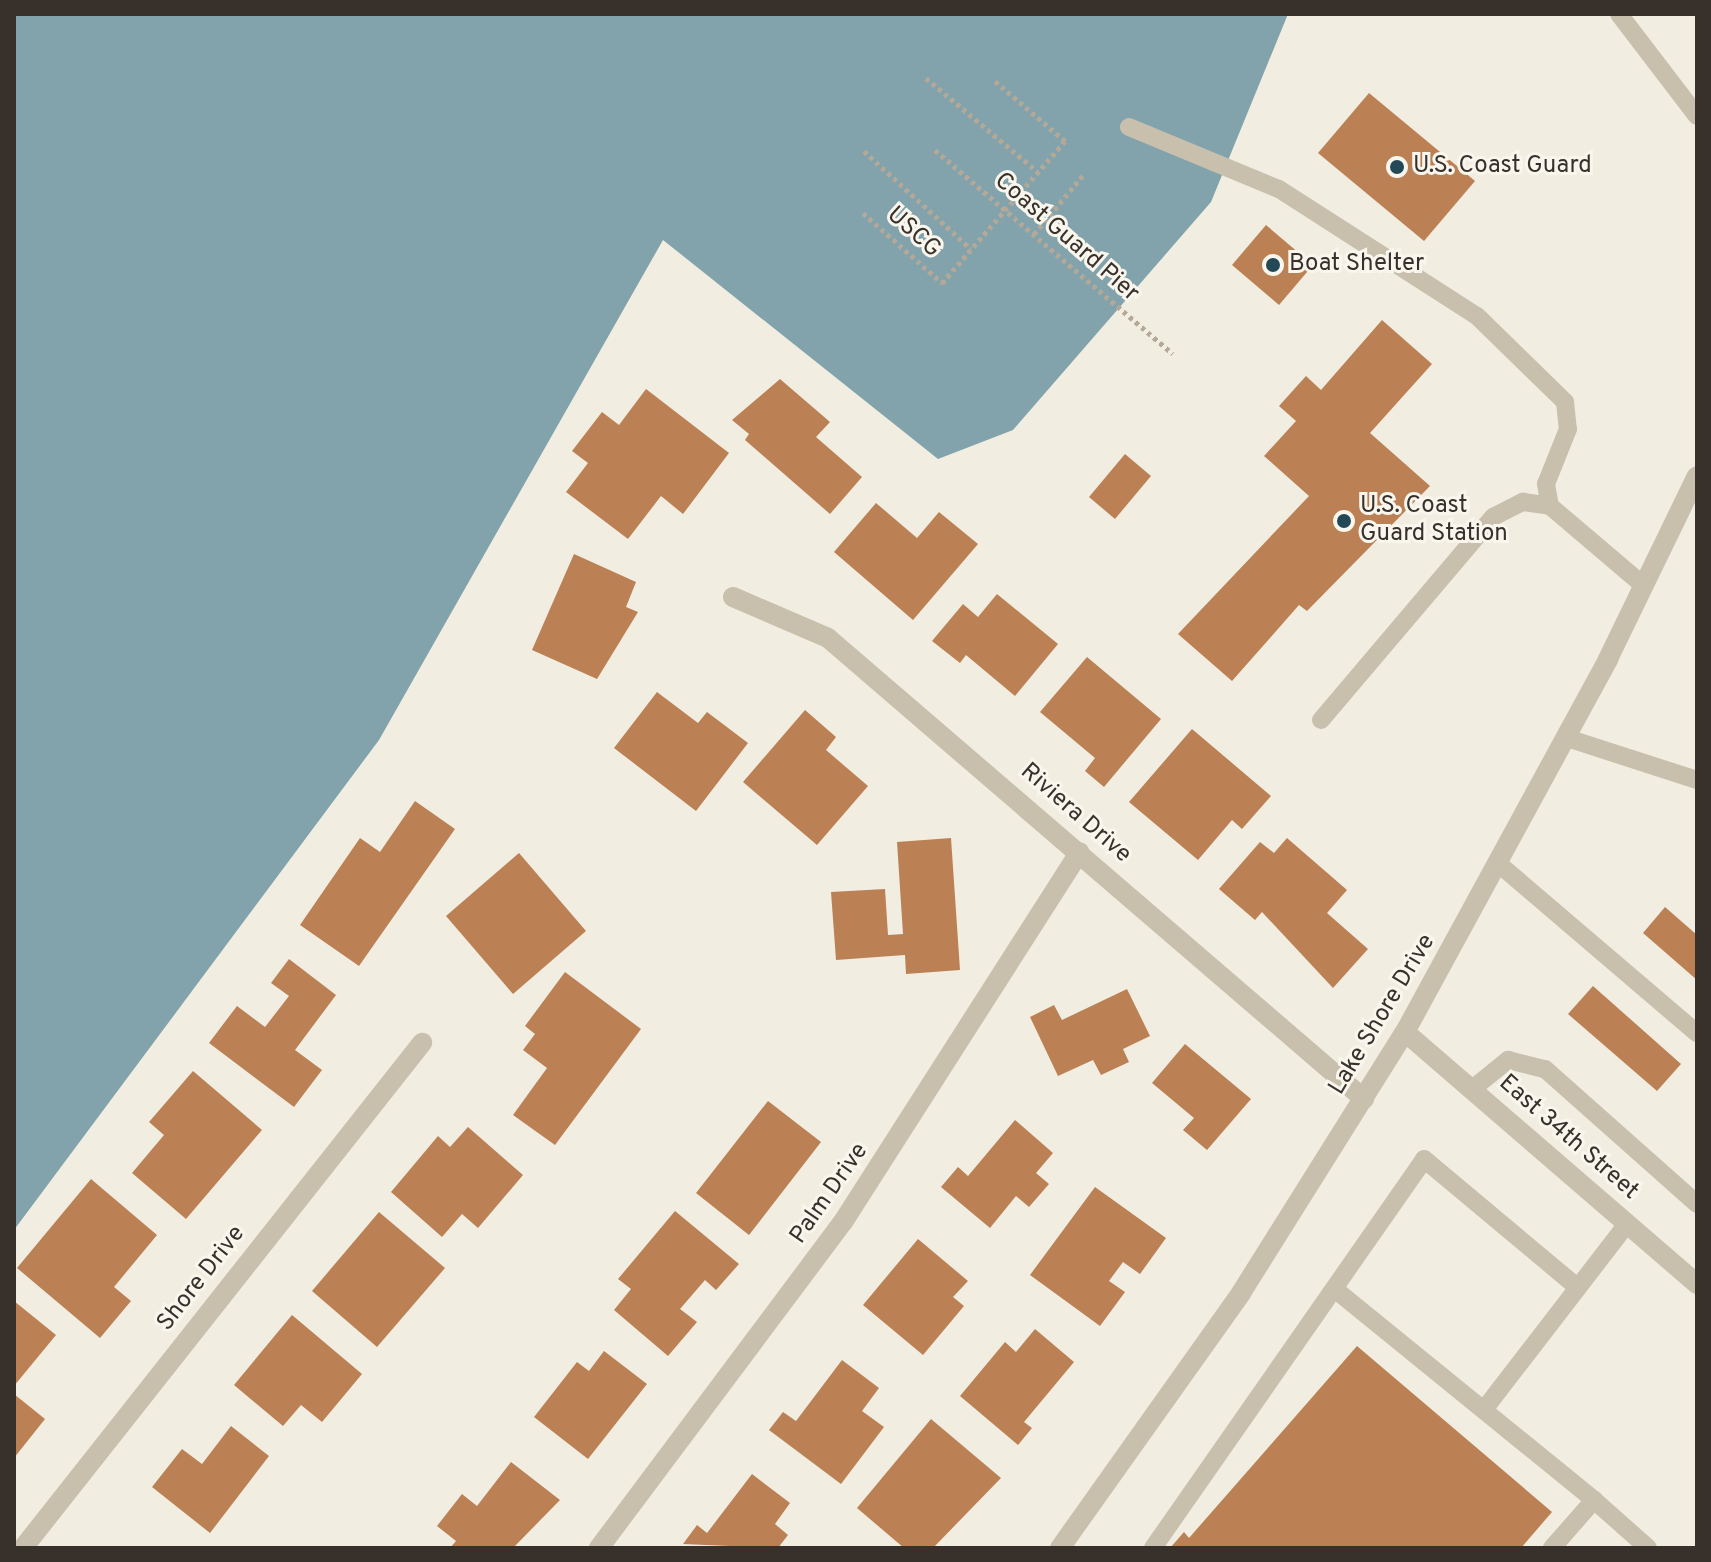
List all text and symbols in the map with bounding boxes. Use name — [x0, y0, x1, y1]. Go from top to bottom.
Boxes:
place label: U.S. Coast Guard — [1413, 153, 1592, 181]
marker: U.S. Coast Guard — [1388, 158, 1406, 176]
street label: Coast Guard Pier — [988, 167, 1144, 309]
street label: USCG — [880, 201, 946, 265]
place label: Boat Shelter — [1289, 251, 1424, 279]
marker: Boat Shelter — [1264, 256, 1282, 274]
place label: U.S. Coast Guard Station — [1360, 493, 1508, 549]
marker: U.S. Coast Guard Station — [1335, 512, 1353, 530]
street label: Riviera Drive — [1014, 758, 1136, 870]
street label: Lake Shore Drive — [1324, 929, 1442, 1101]
street label: East 34th Street — [1492, 1069, 1644, 1207]
street label: Palm Drive — [785, 1138, 875, 1250]
street label: Shore Drive — [152, 1221, 252, 1337]

